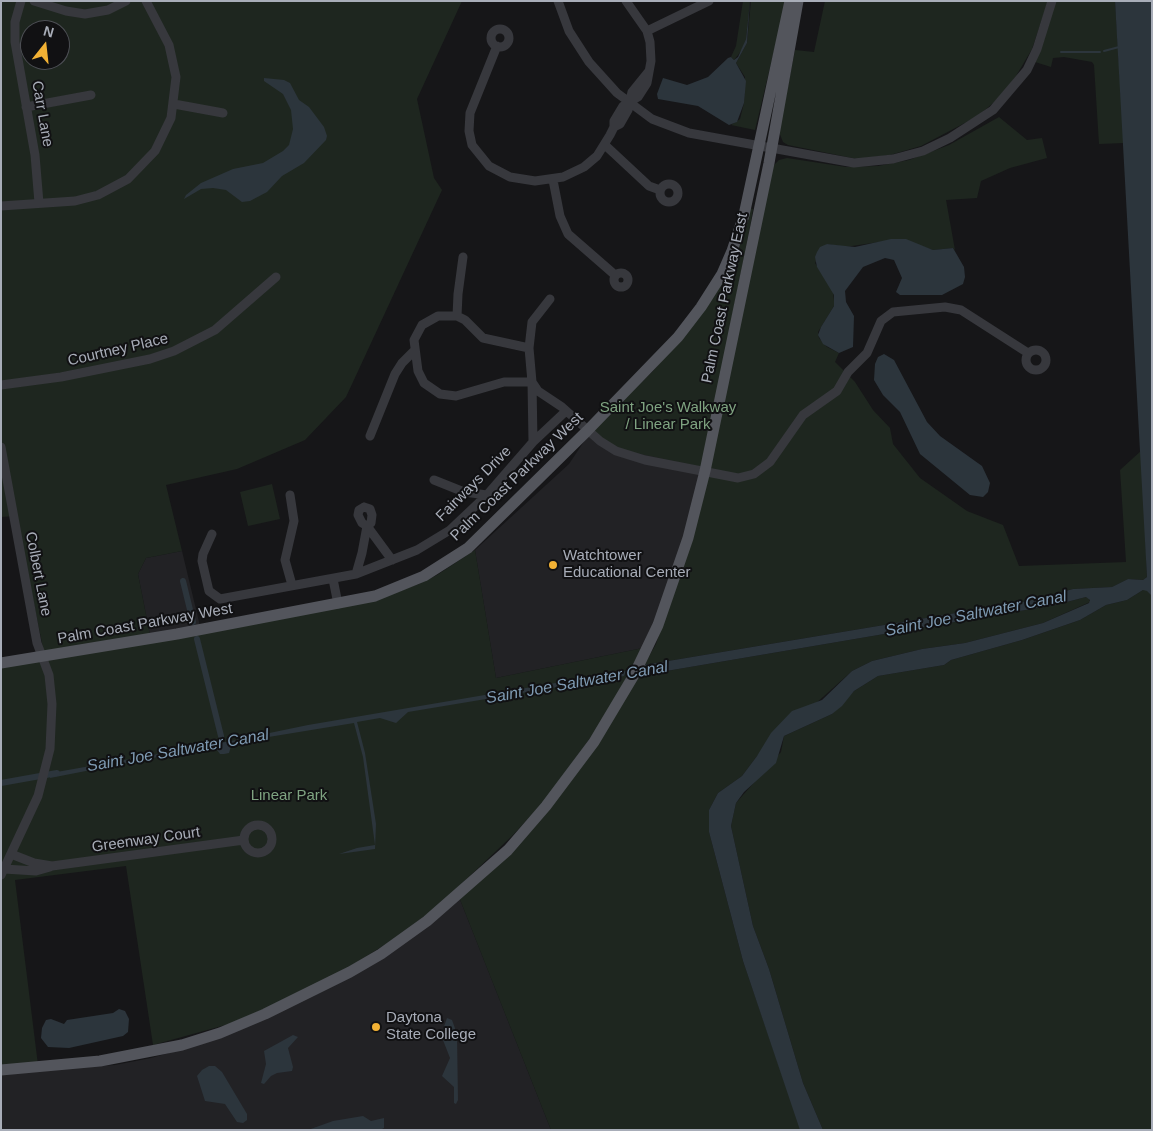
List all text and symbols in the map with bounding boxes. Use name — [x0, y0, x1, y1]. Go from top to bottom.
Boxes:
north arrow — [20, 20, 70, 70]
text: N — [42, 22, 56, 41]
street label: Carr Lane — [27, 80, 57, 148]
street label: Palm Coast Parkway East — [698, 211, 752, 385]
street label: Courtney Place — [66, 330, 170, 370]
park label: Saint Joe's Walkway / Linear Park — [600, 399, 736, 434]
street label: Palm Coast Parkway West — [447, 409, 587, 545]
street label: Fairways Drive — [433, 443, 515, 525]
street label: Colbert Lane — [21, 530, 55, 618]
place label: Watchtower Educational Center — [563, 547, 691, 582]
marker: Watchtower Educational Center — [547, 559, 559, 571]
water label: Saint Joe Saltwater Canal — [884, 587, 1068, 641]
street label: Palm Coast Parkway West — [56, 600, 234, 648]
water label: Saint Joe Saltwater Canal — [485, 658, 669, 708]
water label: Saint Joe Saltwater Canal — [86, 726, 270, 776]
park label: Linear Park — [251, 787, 327, 805]
street label: Greenway Court — [91, 823, 201, 857]
place label: Daytona State College — [386, 1009, 476, 1044]
marker: Daytona State College — [370, 1021, 382, 1033]

